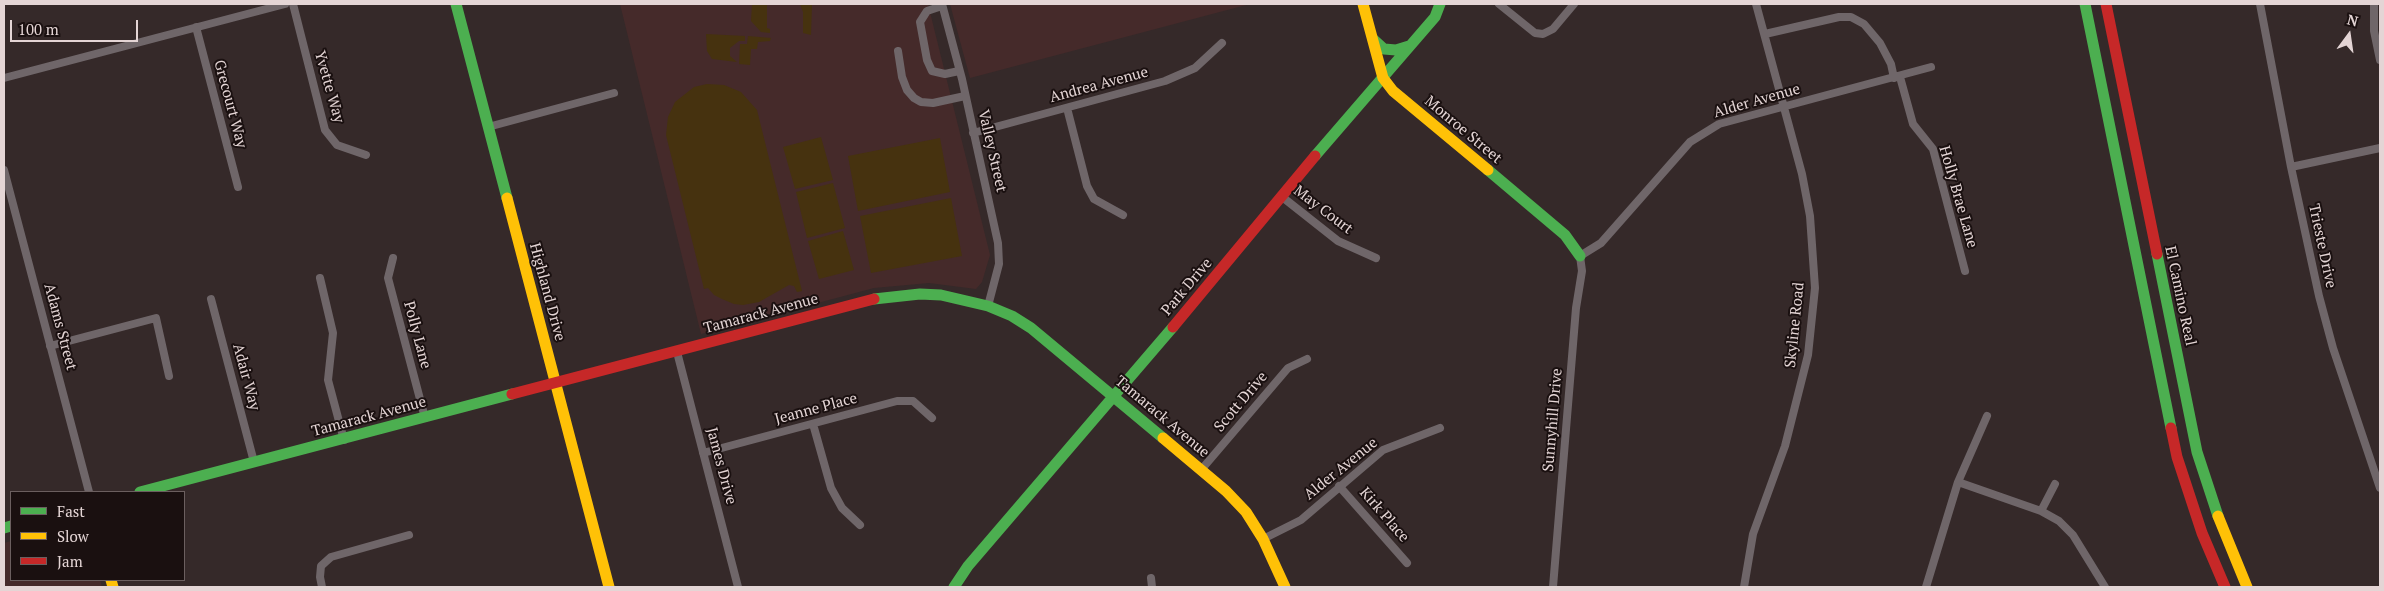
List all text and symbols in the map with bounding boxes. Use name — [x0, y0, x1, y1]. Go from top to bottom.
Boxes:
text: N — [2345, 9, 2360, 30]
scale bar — [12, 10, 140, 42]
north arrow — [2324, 10, 2374, 60]
text: 100 m — [18, 19, 59, 39]
street label: Yvette Way — [310, 49, 348, 125]
street label: Grecourt Way — [210, 58, 250, 150]
street label: Andrea Avenue — [1048, 63, 1150, 107]
street label: Alder Avenue — [1712, 80, 1802, 122]
street label: Monroe Street — [1421, 92, 1505, 168]
street label: Valley Street — [974, 108, 1010, 194]
street label: Holly Brae Lane — [1935, 144, 1981, 250]
street label: May Court — [1290, 182, 1356, 238]
street label: Trieste Drive — [2304, 202, 2340, 290]
street label: Highland Drive — [525, 241, 569, 343]
street label: El Camino Real — [2161, 245, 2199, 347]
street label: Park Drive — [1158, 255, 1216, 319]
street label: Skyline Road — [1782, 281, 1808, 369]
street label: Adams Street — [40, 282, 80, 372]
street label: Tamarack Avenue — [702, 290, 820, 338]
street label: Polly Lane — [399, 299, 435, 371]
street label: Adair Way — [228, 342, 264, 412]
street label: Scott Drive — [1211, 368, 1271, 436]
street label: Sunnyhill Drive — [1540, 368, 1566, 472]
street label: Tamarack Avenue — [1111, 372, 1213, 462]
street label: Jeanne Place — [773, 389, 859, 429]
street label: Tamarack Avenue — [310, 393, 428, 441]
street label: James Drive — [702, 425, 740, 507]
street label: Alder Avenue — [1301, 434, 1381, 504]
street label: Kirk Place — [1355, 484, 1413, 546]
legend — [10, 491, 185, 581]
text: Fast — [57, 501, 85, 521]
text: Slow — [57, 526, 89, 546]
text: Jam — [57, 551, 83, 571]

